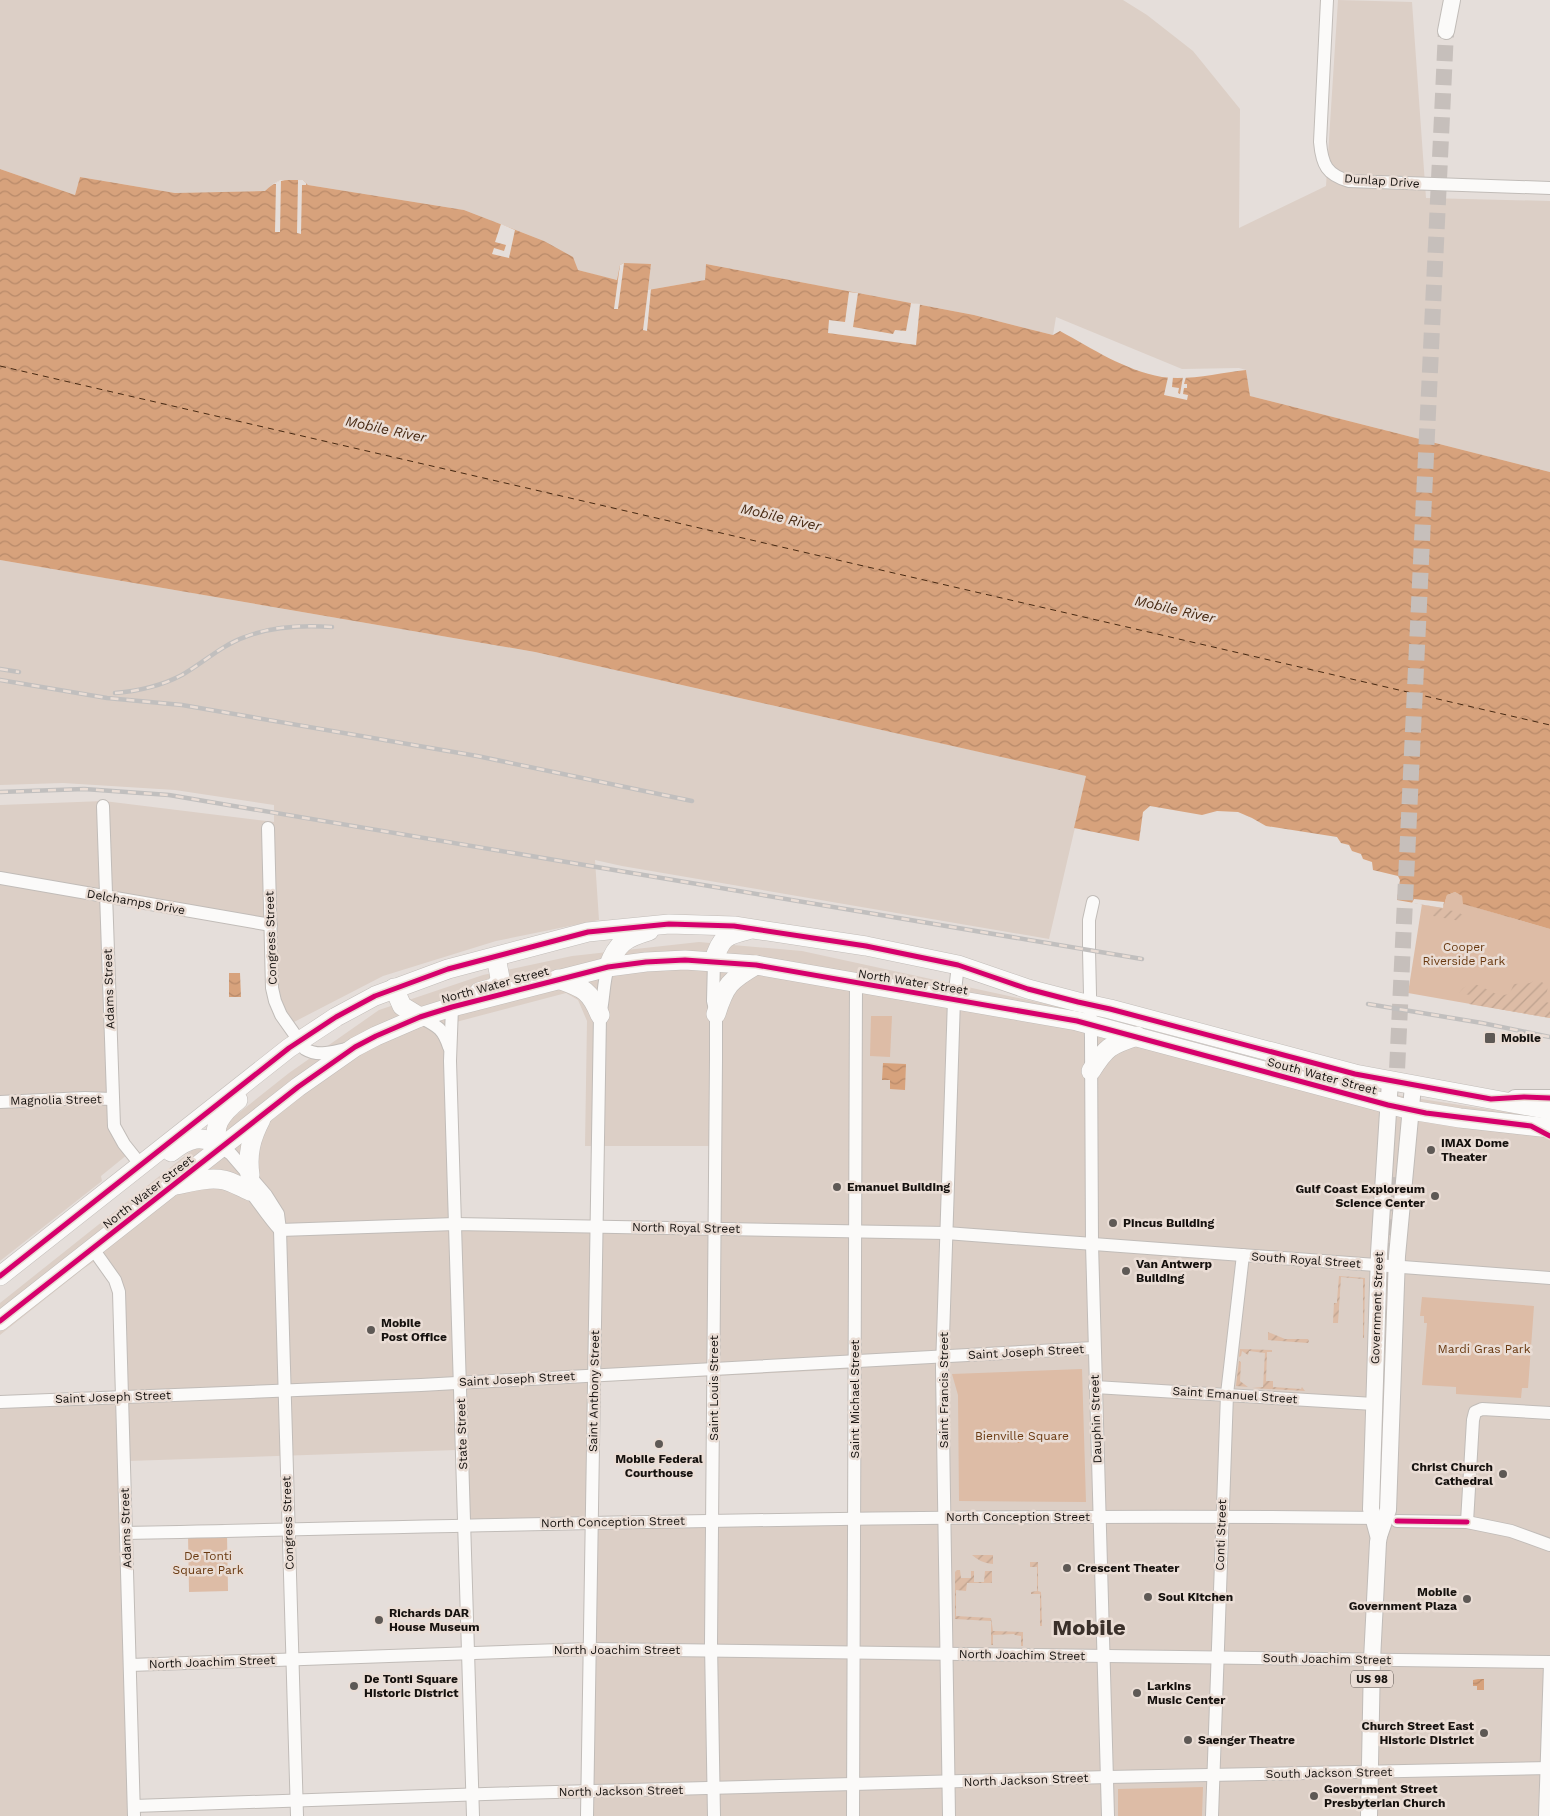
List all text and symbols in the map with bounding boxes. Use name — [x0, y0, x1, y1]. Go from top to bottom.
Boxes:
street label: Dunlap Drive — [1344, 171, 1420, 191]
water label: Mobile River — [344, 413, 428, 445]
water label: Mobile River — [739, 500, 823, 534]
water label: Mobile River — [1133, 592, 1217, 626]
street label: Delchamps Drive — [86, 886, 186, 918]
street label: Congress Street — [262, 891, 280, 985]
park label: Cooper Riverside Park — [1423, 940, 1506, 968]
street label: Adams Street — [101, 949, 117, 1029]
street label: North Water Street — [440, 964, 550, 1006]
street label: North Water Street — [857, 966, 969, 998]
marker: Mobile — [1483, 1031, 1497, 1045]
place label: Mobile — [1501, 1031, 1541, 1045]
street label: South Water Street — [1266, 1055, 1378, 1097]
street label: Magnolia Street — [10, 1092, 102, 1108]
place label: IMAX Dome Theater — [1441, 1136, 1509, 1164]
marker: IMAX Dome Theater — [1425, 1144, 1437, 1156]
street label: North Water Street — [100, 1152, 196, 1232]
place label: Emanuel Building — [847, 1180, 950, 1194]
marker: Emanuel Building — [831, 1181, 843, 1193]
place label: Gulf Coast Exploreum Science Center — [1295, 1182, 1426, 1210]
marker: Gulf Coast Exploreum Science Center — [1429, 1190, 1441, 1202]
place label: Pincus Building — [1123, 1216, 1215, 1230]
marker: Pincus Building — [1107, 1217, 1119, 1229]
street label: North Royal Street — [632, 1220, 740, 1236]
street label: South Royal Street — [1251, 1249, 1361, 1271]
street label: Government Street — [1368, 1252, 1386, 1364]
place label: Van Antwerp Building — [1136, 1257, 1213, 1285]
marker: Van Antwerp Building — [1120, 1265, 1132, 1277]
place label: Mobile Post Office — [381, 1316, 447, 1344]
marker: Mobile Post Office — [365, 1324, 377, 1336]
street label: Saint Anthony Street — [586, 1330, 602, 1452]
street label: Saint Francis Street — [937, 1332, 951, 1448]
street label: Saint Louis Street — [707, 1335, 721, 1441]
street label: Saint Michael Street — [848, 1340, 862, 1458]
street label: Saint Joseph Street — [968, 1342, 1084, 1362]
park label: Mardi Gras Park — [1438, 1342, 1531, 1356]
street label: Saint Joseph Street — [459, 1369, 575, 1389]
street label: Dauphin Street — [1087, 1374, 1105, 1464]
street label: Saint Emanuel Street — [1172, 1384, 1298, 1406]
street label: Saint Joseph Street — [55, 1388, 171, 1406]
street label: State Street — [454, 1398, 470, 1470]
park label: Bienville Square — [975, 1429, 1069, 1443]
marker: Mobile Federal Courthouse — [653, 1438, 665, 1450]
place label: Mobile Federal Courthouse — [615, 1452, 703, 1480]
place label: Christ Church Cathedral — [1411, 1460, 1493, 1488]
marker: Christ Church Cathedral — [1497, 1468, 1509, 1480]
street label: Congress Street — [279, 1476, 297, 1570]
street label: Adams Street — [118, 1488, 134, 1568]
street label: Conti Street — [1213, 1499, 1229, 1571]
street label: North Conception Street — [946, 1510, 1090, 1524]
street label: North Conception Street — [541, 1514, 685, 1530]
park label: De Tonti Square Park — [173, 1549, 244, 1577]
place label: Crescent Theater — [1077, 1561, 1180, 1575]
marker: Crescent Theater — [1061, 1562, 1073, 1574]
place label: Mobile Government Plaza — [1349, 1585, 1457, 1613]
place label: Soul Kitchen — [1158, 1590, 1233, 1604]
marker: Soul Kitchen — [1142, 1591, 1154, 1603]
marker: Mobile Government Plaza — [1461, 1593, 1473, 1605]
place label: Richards DAR House Museum — [389, 1606, 480, 1634]
marker: Richards DAR House Museum — [373, 1614, 385, 1626]
district label: Mobile — [1052, 1615, 1126, 1640]
street label: North Joachim Street — [554, 1643, 680, 1657]
street label: North Joachim Street — [959, 1647, 1085, 1663]
street label: South Joachim Street — [1263, 1651, 1391, 1667]
street label: North Joachim Street — [149, 1653, 275, 1671]
road number: US 98 — [1351, 1670, 1393, 1688]
place label: De Tonti Square Historic District — [364, 1672, 459, 1700]
place label: Larkins Music Center — [1147, 1679, 1226, 1707]
marker: De Tonti Square Historic District — [348, 1680, 360, 1692]
marker: Larkins Music Center — [1131, 1687, 1143, 1699]
place label: Church Street East Historic District — [1361, 1719, 1475, 1747]
marker: Church Street East Historic District — [1478, 1727, 1490, 1739]
place label: Saenger Theatre — [1198, 1733, 1295, 1747]
marker: Saenger Theatre — [1182, 1734, 1194, 1746]
street label: South Jackson Street — [1266, 1765, 1392, 1781]
street label: North Jackson Street — [963, 1771, 1089, 1789]
place label: Government Street Presbyterian Church — [1324, 1782, 1445, 1810]
street label: North Jackson Street — [559, 1783, 683, 1799]
marker: Government Street Presbyterian Church — [1308, 1790, 1320, 1802]

